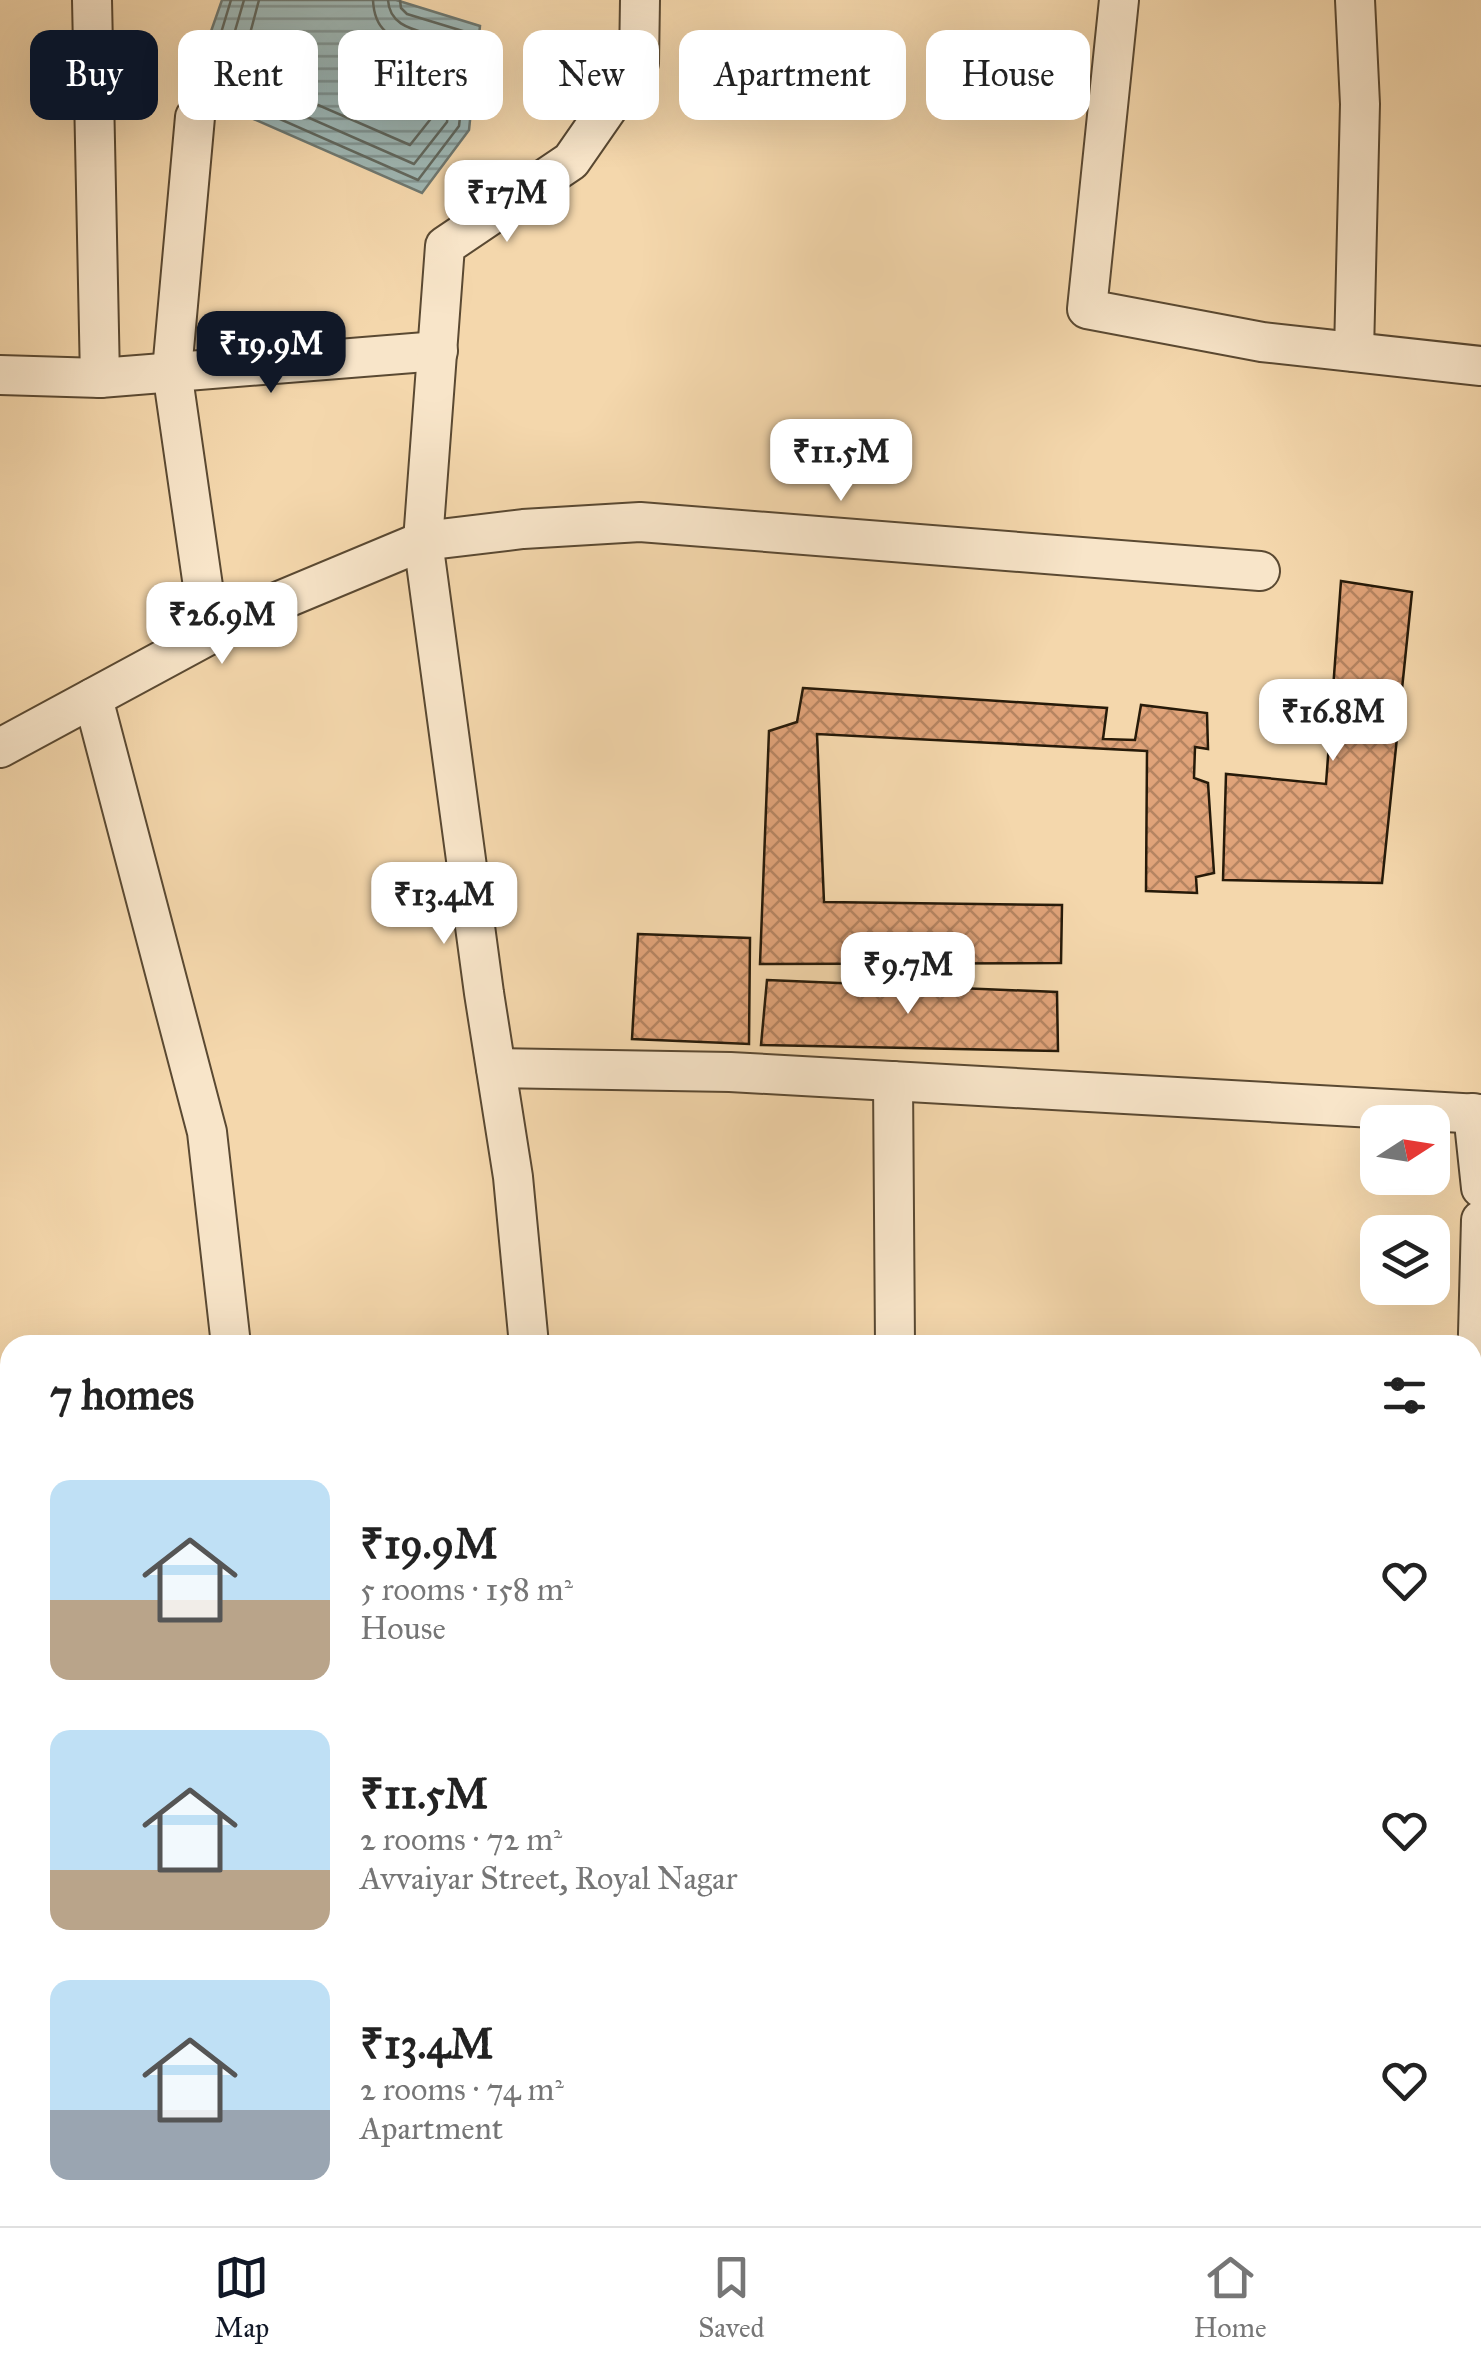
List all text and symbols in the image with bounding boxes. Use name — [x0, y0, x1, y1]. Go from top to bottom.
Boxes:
chip: Buy — [30, 30, 158, 120]
chip: Rent — [178, 30, 318, 120]
chip: Filters — [338, 30, 503, 120]
chip: New — [523, 30, 659, 120]
chip: Apartment — [679, 30, 906, 120]
chip: House — [926, 30, 1090, 120]
pin: ₹17M — [448, 160, 566, 245]
text: ₹17M — [466, 173, 548, 212]
pin: ₹19.9M — [190, 311, 352, 396]
text: ₹19.9M — [219, 324, 323, 363]
pin: ₹11.5M — [760, 419, 922, 504]
text: ₹11.5M — [792, 432, 890, 471]
pin: ₹26.9M — [141, 582, 303, 667]
text: ₹26.9M — [168, 595, 276, 634]
pin: ₹16.8M — [1252, 679, 1414, 764]
text: ₹16.8M — [1281, 692, 1385, 731]
pin: ₹13.4M — [363, 862, 525, 947]
text: ₹13.4M — [393, 875, 495, 914]
pin: ₹9.7M — [838, 932, 978, 1017]
text: ₹9.7M — [863, 945, 953, 984]
north arrow — [1360, 1105, 1450, 1195]
map controls — [1360, 1105, 1450, 1305]
button: layers — [1360, 1215, 1450, 1305]
icon: filters — [1377, 1368, 1432, 1423]
text: 7 homes — [50, 1369, 194, 1421]
text: ₹19.9M — [360, 1518, 497, 1570]
icon: home — [130, 1520, 250, 1640]
icon: heart — [1377, 1553, 1432, 1608]
text: 5 rooms · 158 m² — [360, 1570, 573, 1609]
text: House — [360, 1609, 446, 1648]
text: ₹11.5M — [360, 1768, 488, 1820]
icon: home — [130, 1770, 250, 1890]
icon: heart — [1377, 1803, 1432, 1858]
text: 2 rooms · 72 m² — [360, 1820, 562, 1859]
text: Avvaiyar Street, Royal Nagar — [360, 1859, 737, 1898]
text: ₹13.4M — [360, 2018, 493, 2070]
icon: home — [130, 2020, 250, 2140]
icon: heart — [1377, 2053, 1432, 2108]
text: 2 rooms · 74 m² — [360, 2070, 564, 2109]
text: Apartment — [360, 2109, 503, 2148]
tab: Map — [214, 2250, 269, 2345]
tab: Saved — [698, 2250, 765, 2345]
tab: Home — [1193, 2250, 1267, 2345]

